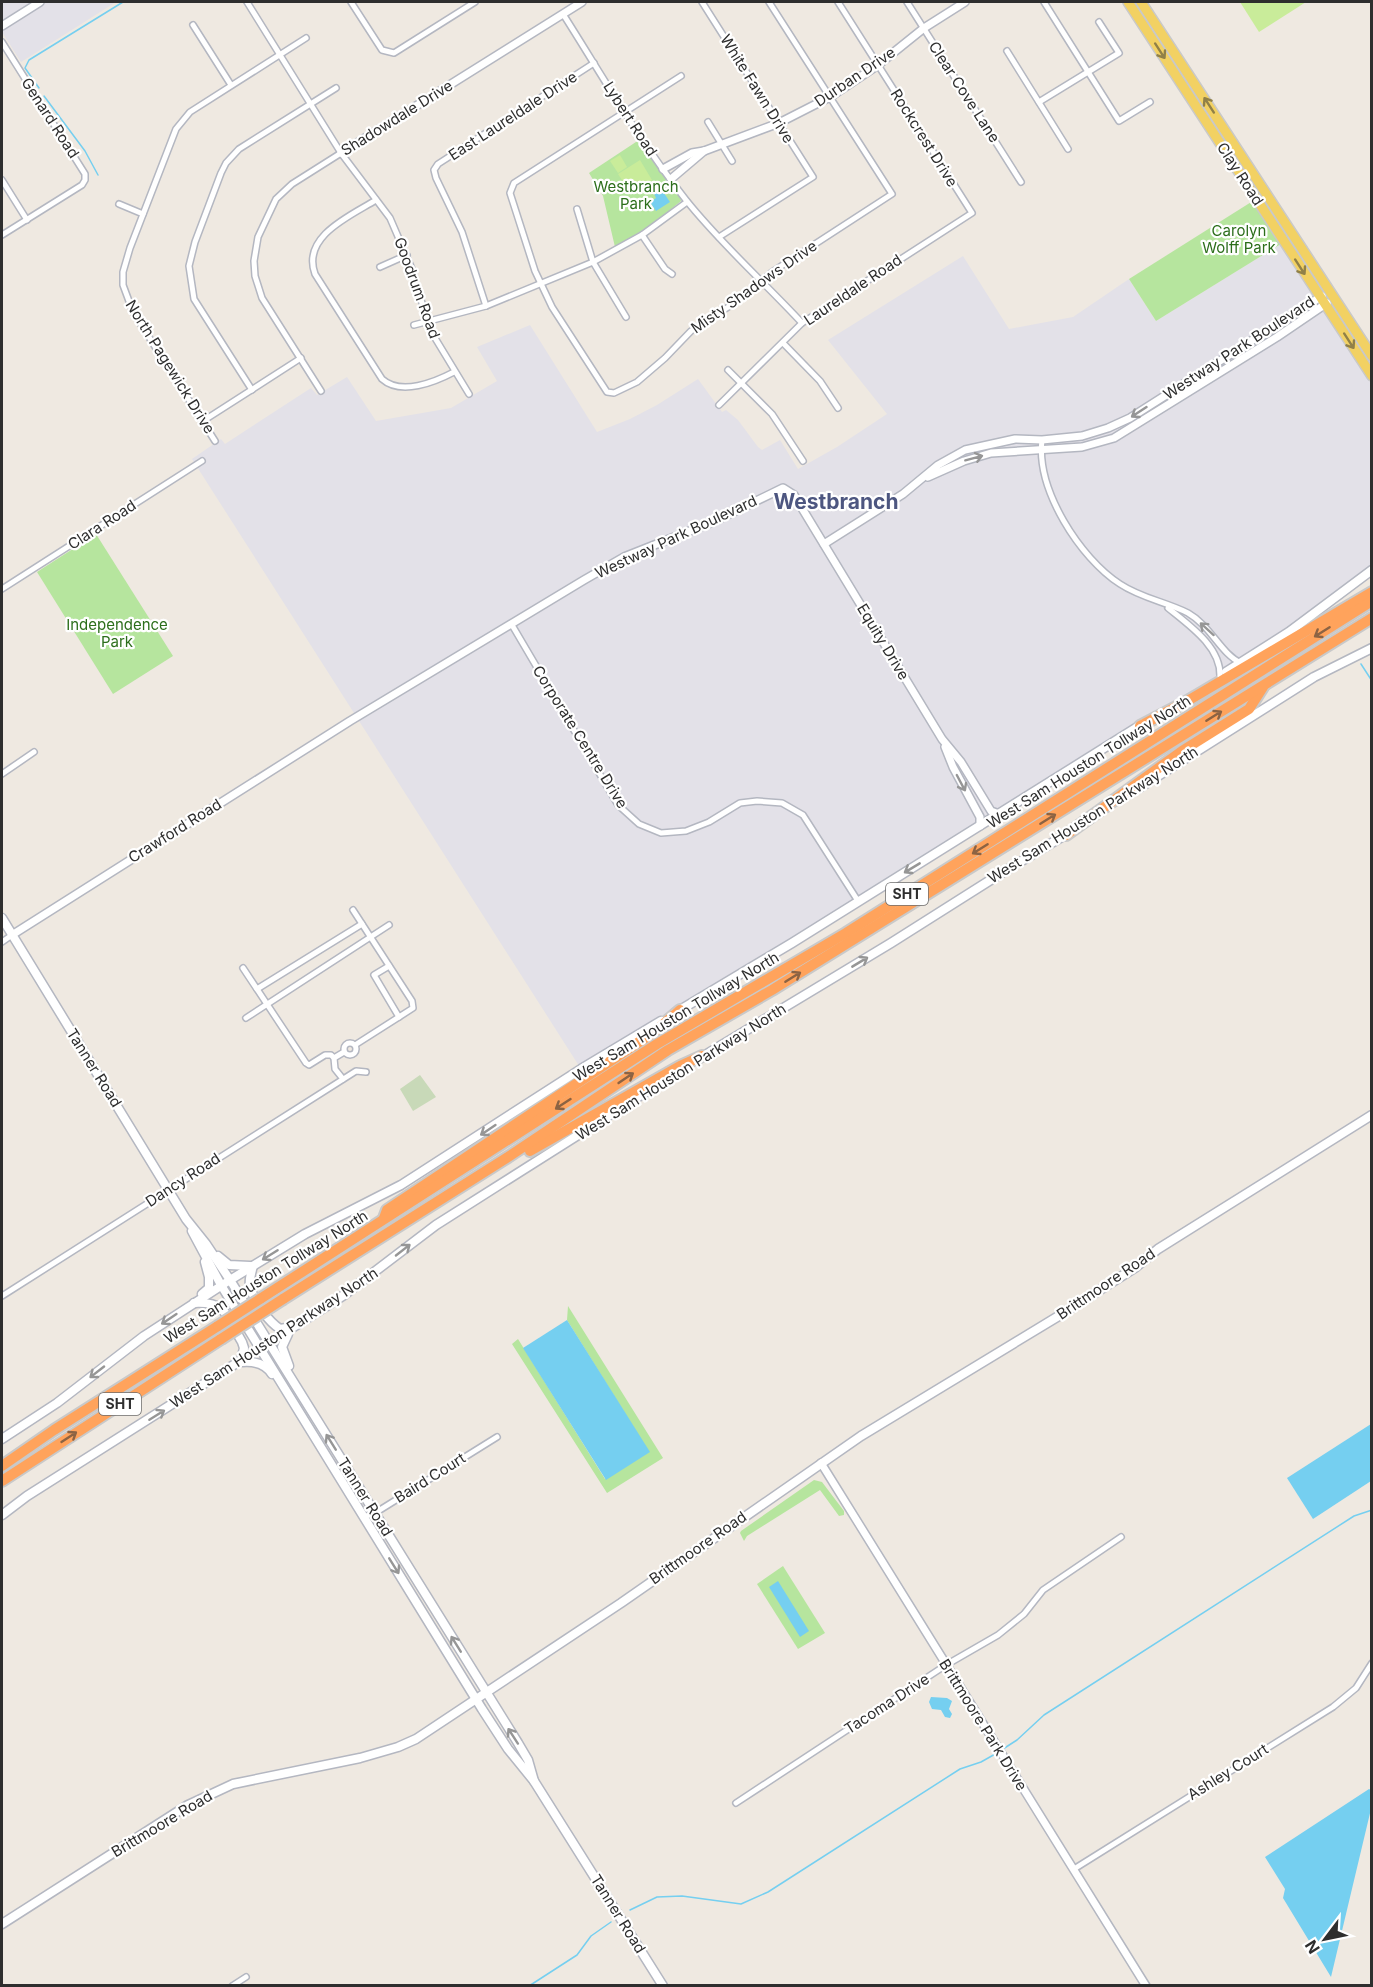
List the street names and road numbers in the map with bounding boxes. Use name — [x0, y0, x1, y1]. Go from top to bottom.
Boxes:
street label: White Fawn Drive — [716, 31, 798, 147]
street label: Clear Cove Lane — [925, 37, 1004, 146]
street label: Durban Drive — [811, 43, 899, 111]
street label: East Laureldale Drive — [445, 67, 581, 164]
street label: Genard Road — [17, 74, 83, 162]
street label: Shadowdale Drive — [337, 76, 456, 160]
street label: Lybert Road — [599, 78, 662, 160]
street label: Rockcrest Drive — [887, 85, 962, 190]
street label: Clay Road — [1213, 139, 1268, 209]
street label: Goodrum Road — [390, 235, 445, 341]
street label: Misty Shadows Drive — [687, 236, 820, 337]
street label: Laureldale Road — [800, 250, 905, 329]
street label: Westway Park Boulevard — [1160, 292, 1318, 404]
street label: North Pagewick Drive — [122, 296, 219, 437]
street label: Westway Park Boulevard — [592, 491, 760, 582]
street label: Clara Road — [64, 496, 139, 554]
street label: Equity Drive — [853, 600, 914, 683]
street label: Corporate Centre Drive — [529, 662, 632, 812]
street label: West Sam Houston Tollway North — [983, 691, 1194, 832]
street label: West Sam Houston Parkway North — [984, 742, 1201, 887]
street label: Crawford Road — [125, 794, 225, 867]
road number: SHT — [886, 883, 928, 905]
street label: West Sam Houston Tollway North — [569, 947, 782, 1086]
street label: West Sam Houston Parkway North — [572, 999, 789, 1144]
street label: Tanner Road — [63, 1025, 126, 1111]
street label: Dancy Road — [142, 1148, 224, 1211]
street label: West Sam Houston Tollway North — [160, 1206, 371, 1347]
street label: Brittmoore Road — [1053, 1244, 1158, 1323]
street label: West Sam Houston Parkway North — [166, 1263, 381, 1412]
road number: SHT — [99, 1393, 141, 1415]
street label: Baird Court — [391, 1448, 469, 1507]
street label: Tanner Road — [334, 1454, 397, 1540]
street label: Brittmoore Road — [645, 1507, 750, 1588]
street label: Brittmoore Park Drive — [935, 1655, 1032, 1794]
street label: Tacoma Drive — [841, 1669, 933, 1738]
street label: Ashley Court — [1184, 1739, 1272, 1804]
street label: Brittmoore Road — [108, 1786, 216, 1861]
street label: Tanner Road — [587, 1871, 650, 1957]

